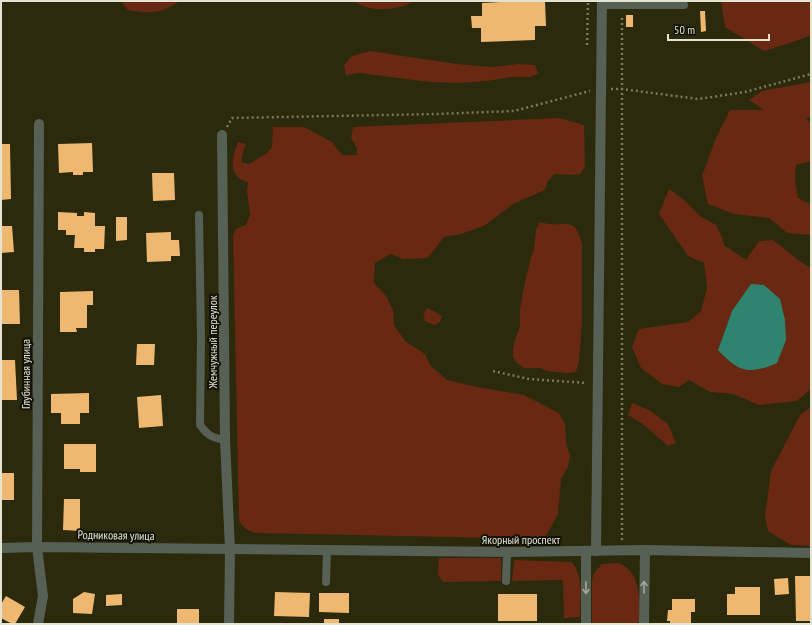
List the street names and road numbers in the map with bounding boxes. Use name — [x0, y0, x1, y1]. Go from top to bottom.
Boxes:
street label: Жемчужный переулок — [205, 295, 220, 390]
street label: Глубинная улица — [18, 339, 33, 409]
street label: Родниковая улица — [77, 527, 155, 543]
street label: Якорный проспект — [482, 532, 560, 547]

